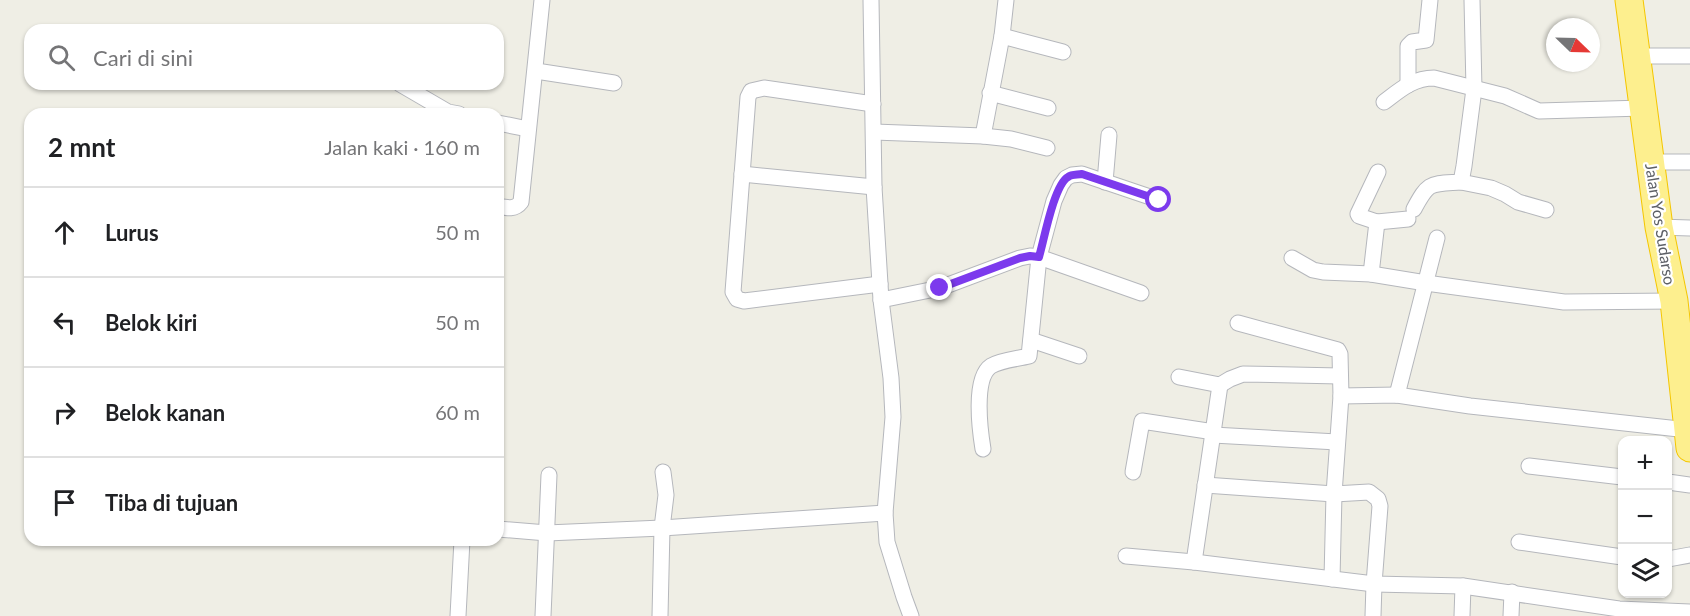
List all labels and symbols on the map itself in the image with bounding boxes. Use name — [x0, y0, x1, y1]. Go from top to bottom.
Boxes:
north arrow — [1546, 18, 1600, 72]
street label: Jalan Yos Sudarso — [1642, 162, 1680, 286]
route start — [1145, 186, 1171, 212]
route end — [926, 274, 952, 300]

